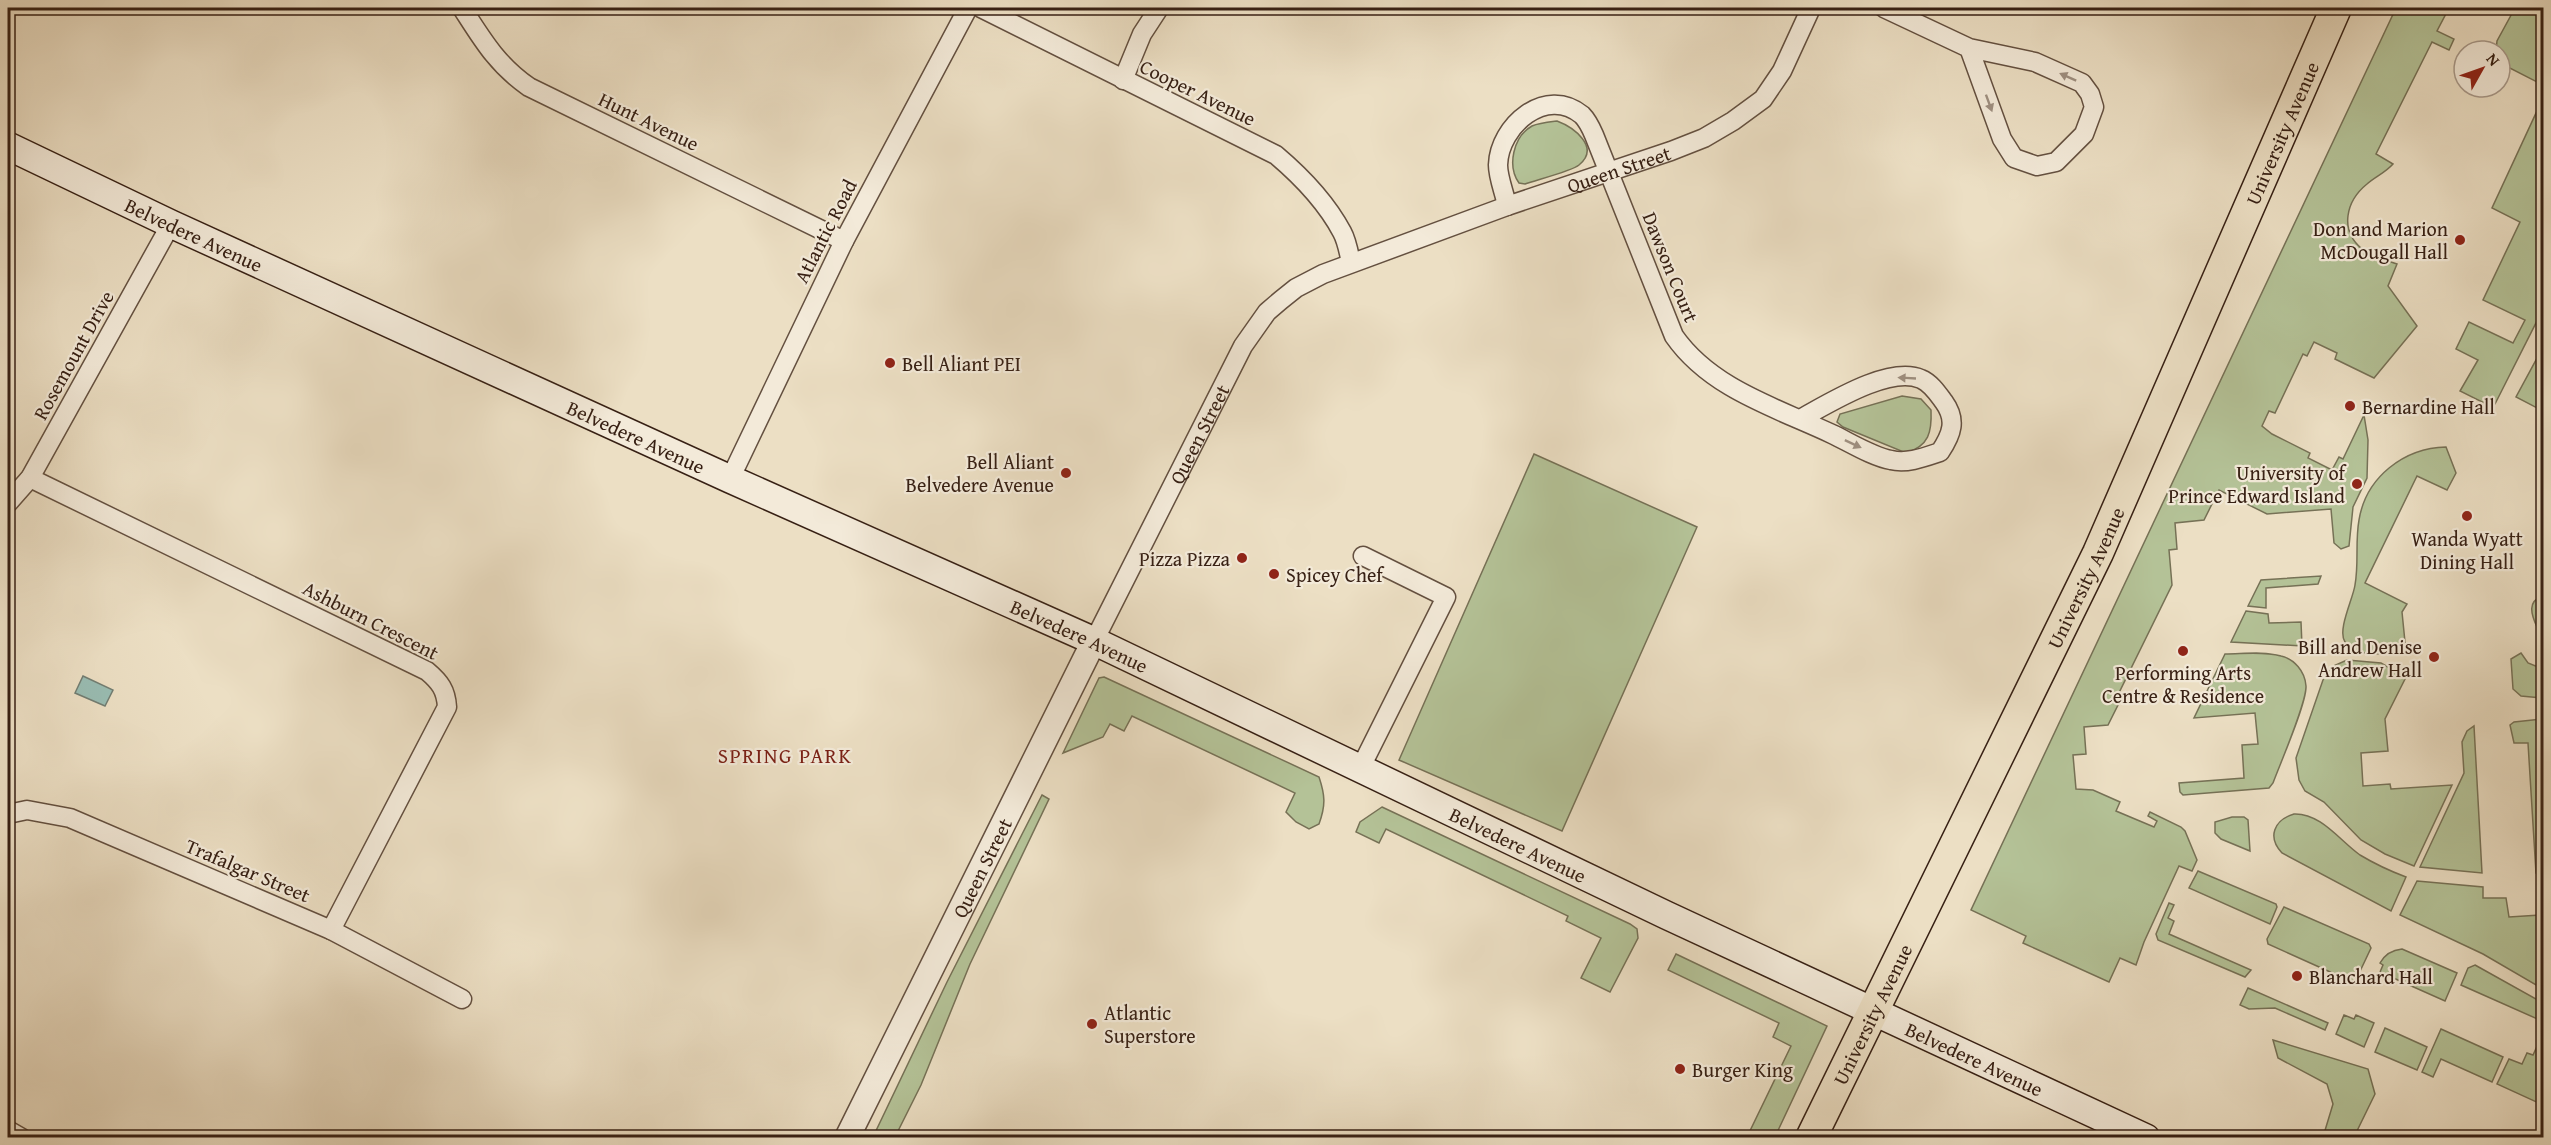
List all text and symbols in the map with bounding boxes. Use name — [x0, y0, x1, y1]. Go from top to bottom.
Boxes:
north arrow — [2452, 39, 2512, 99]
text: N — [2481, 48, 2506, 71]
street label: Cooper Avenue — [1135, 51, 1261, 133]
street label: University Avenue — [2237, 57, 2325, 209]
one-way arrow — [2059, 71, 2077, 81]
street label: Hunt Avenue — [594, 84, 704, 158]
one-way arrow — [1984, 94, 1994, 112]
street label: Queen Street — [1563, 138, 1674, 200]
street label: Atlantic Road — [786, 174, 864, 288]
street label: Belvedere Avenue — [121, 190, 268, 279]
street label: Dawson Court — [1636, 208, 1706, 326]
place label: Don and Marion McDougall Hall — [2313, 214, 2448, 266]
marker: Don and Marion McDougall Hall — [2453, 233, 2467, 247]
street label: Rosemount Drive — [25, 285, 121, 425]
place label: Bell Aliant PEI — [902, 349, 1021, 378]
marker: Bell Aliant PEI — [883, 356, 897, 370]
one-way arrow — [1897, 373, 1916, 382]
street label: Queen Street — [1161, 379, 1236, 489]
street label: Belvedere Avenue — [563, 392, 710, 480]
place label: Bernardine Hall — [2362, 392, 2495, 421]
marker: Bernardine Hall — [2343, 399, 2357, 413]
one-way arrow — [1845, 439, 1862, 448]
place label: Bell Aliant Belvedere Avenue — [906, 447, 1054, 499]
place label: University of Prince Edward Island — [2168, 458, 2348, 510]
marker: Bell Aliant Belvedere Avenue — [1059, 466, 1073, 480]
marker: University of Prince Edward Island — [2350, 477, 2364, 491]
street label: University Avenue — [2039, 502, 2131, 653]
marker: Wanda Wyatt Dining Hall — [2460, 509, 2474, 523]
place label: Wanda Wyatt Dining Hall — [2411, 524, 2523, 576]
place label: Pizza Pizza — [1139, 544, 1231, 573]
marker: Pizza Pizza — [1235, 551, 1249, 565]
place label: Spicey Chef — [1286, 560, 1385, 589]
marker: Spicey Chef — [1267, 567, 1281, 581]
street label: Ashburn Crescent — [298, 573, 444, 667]
street label: Belvedere Avenue — [1006, 591, 1153, 679]
place label: Bill and Denise Andrew Hall — [2298, 632, 2422, 684]
marker: Performing Arts Centre & Residence — [2176, 644, 2190, 658]
marker: Bill and Denise Andrew Hall — [2427, 650, 2441, 664]
place label: Performing Arts Centre & Residence — [2102, 658, 2264, 710]
district label: SPRING PARK — [718, 740, 852, 771]
street label: Belvedere Avenue — [1445, 799, 1592, 889]
street label: Queen Street — [944, 813, 1018, 922]
street label: Trafalgar Street — [181, 831, 315, 909]
street label: University Avenue — [1825, 939, 1919, 1089]
place label: Blanchard Hall — [2309, 962, 2433, 991]
marker: Blanchard Hall — [2290, 969, 2304, 983]
place label: Atlantic Superstore — [1104, 998, 1196, 1050]
street label: Belvedere Avenue — [1901, 1014, 2048, 1103]
marker: Atlantic Superstore — [1085, 1017, 1099, 1031]
place label: Burger King — [1692, 1055, 1793, 1084]
marker: Burger King — [1673, 1062, 1687, 1076]

